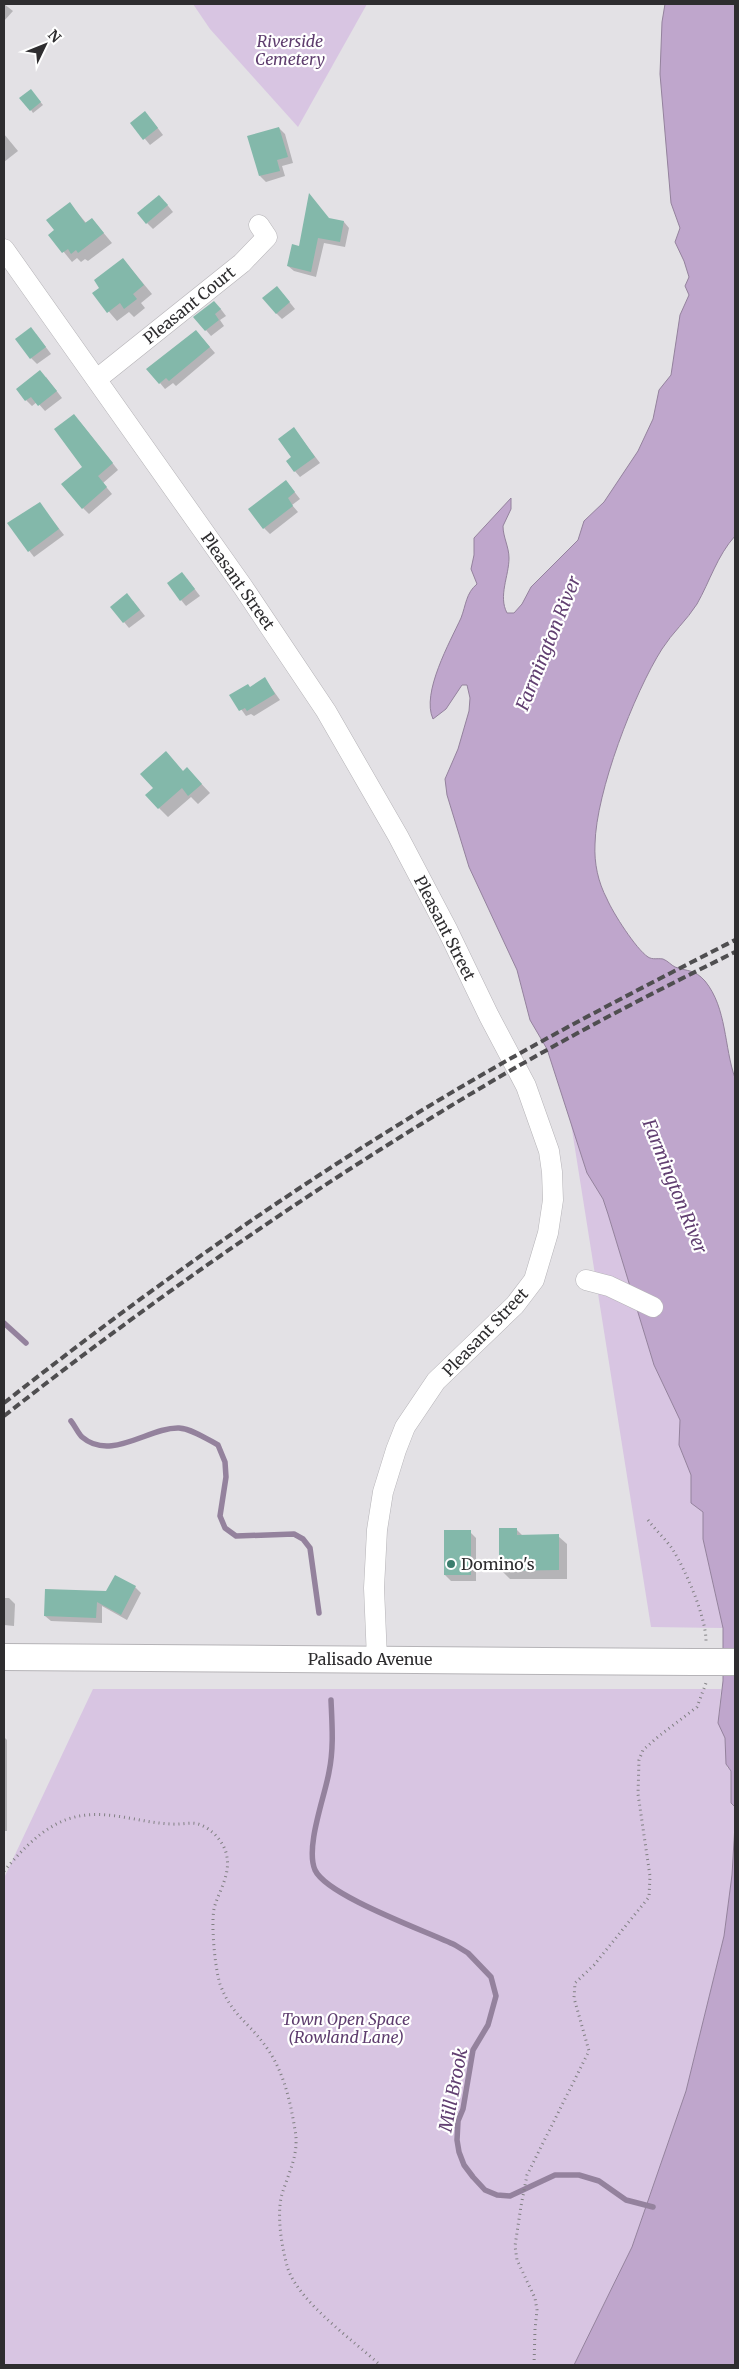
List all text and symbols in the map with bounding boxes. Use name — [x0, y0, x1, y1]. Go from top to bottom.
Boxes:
north arrow — [20, 20, 70, 70]
text: N — [44, 26, 65, 46]
park label: Riverside Cemetery — [255, 31, 325, 69]
street label: Pleasant Court — [139, 261, 239, 348]
street label: Pleasant Street — [197, 528, 280, 634]
water label: Farmington River — [510, 572, 586, 714]
street label: Pleasant Street — [410, 872, 480, 984]
water label: Farmington River — [637, 1115, 713, 1257]
street label: Pleasant Street — [438, 1283, 533, 1380]
place label: Domino's — [461, 1554, 535, 1574]
marker: Domino's — [445, 1558, 457, 1570]
street label: Palisado Avenue — [308, 1649, 432, 1669]
park label: Town Open Space (Rowland Lane) — [282, 2009, 410, 2047]
water label: Mill Brook — [433, 2046, 472, 2135]

